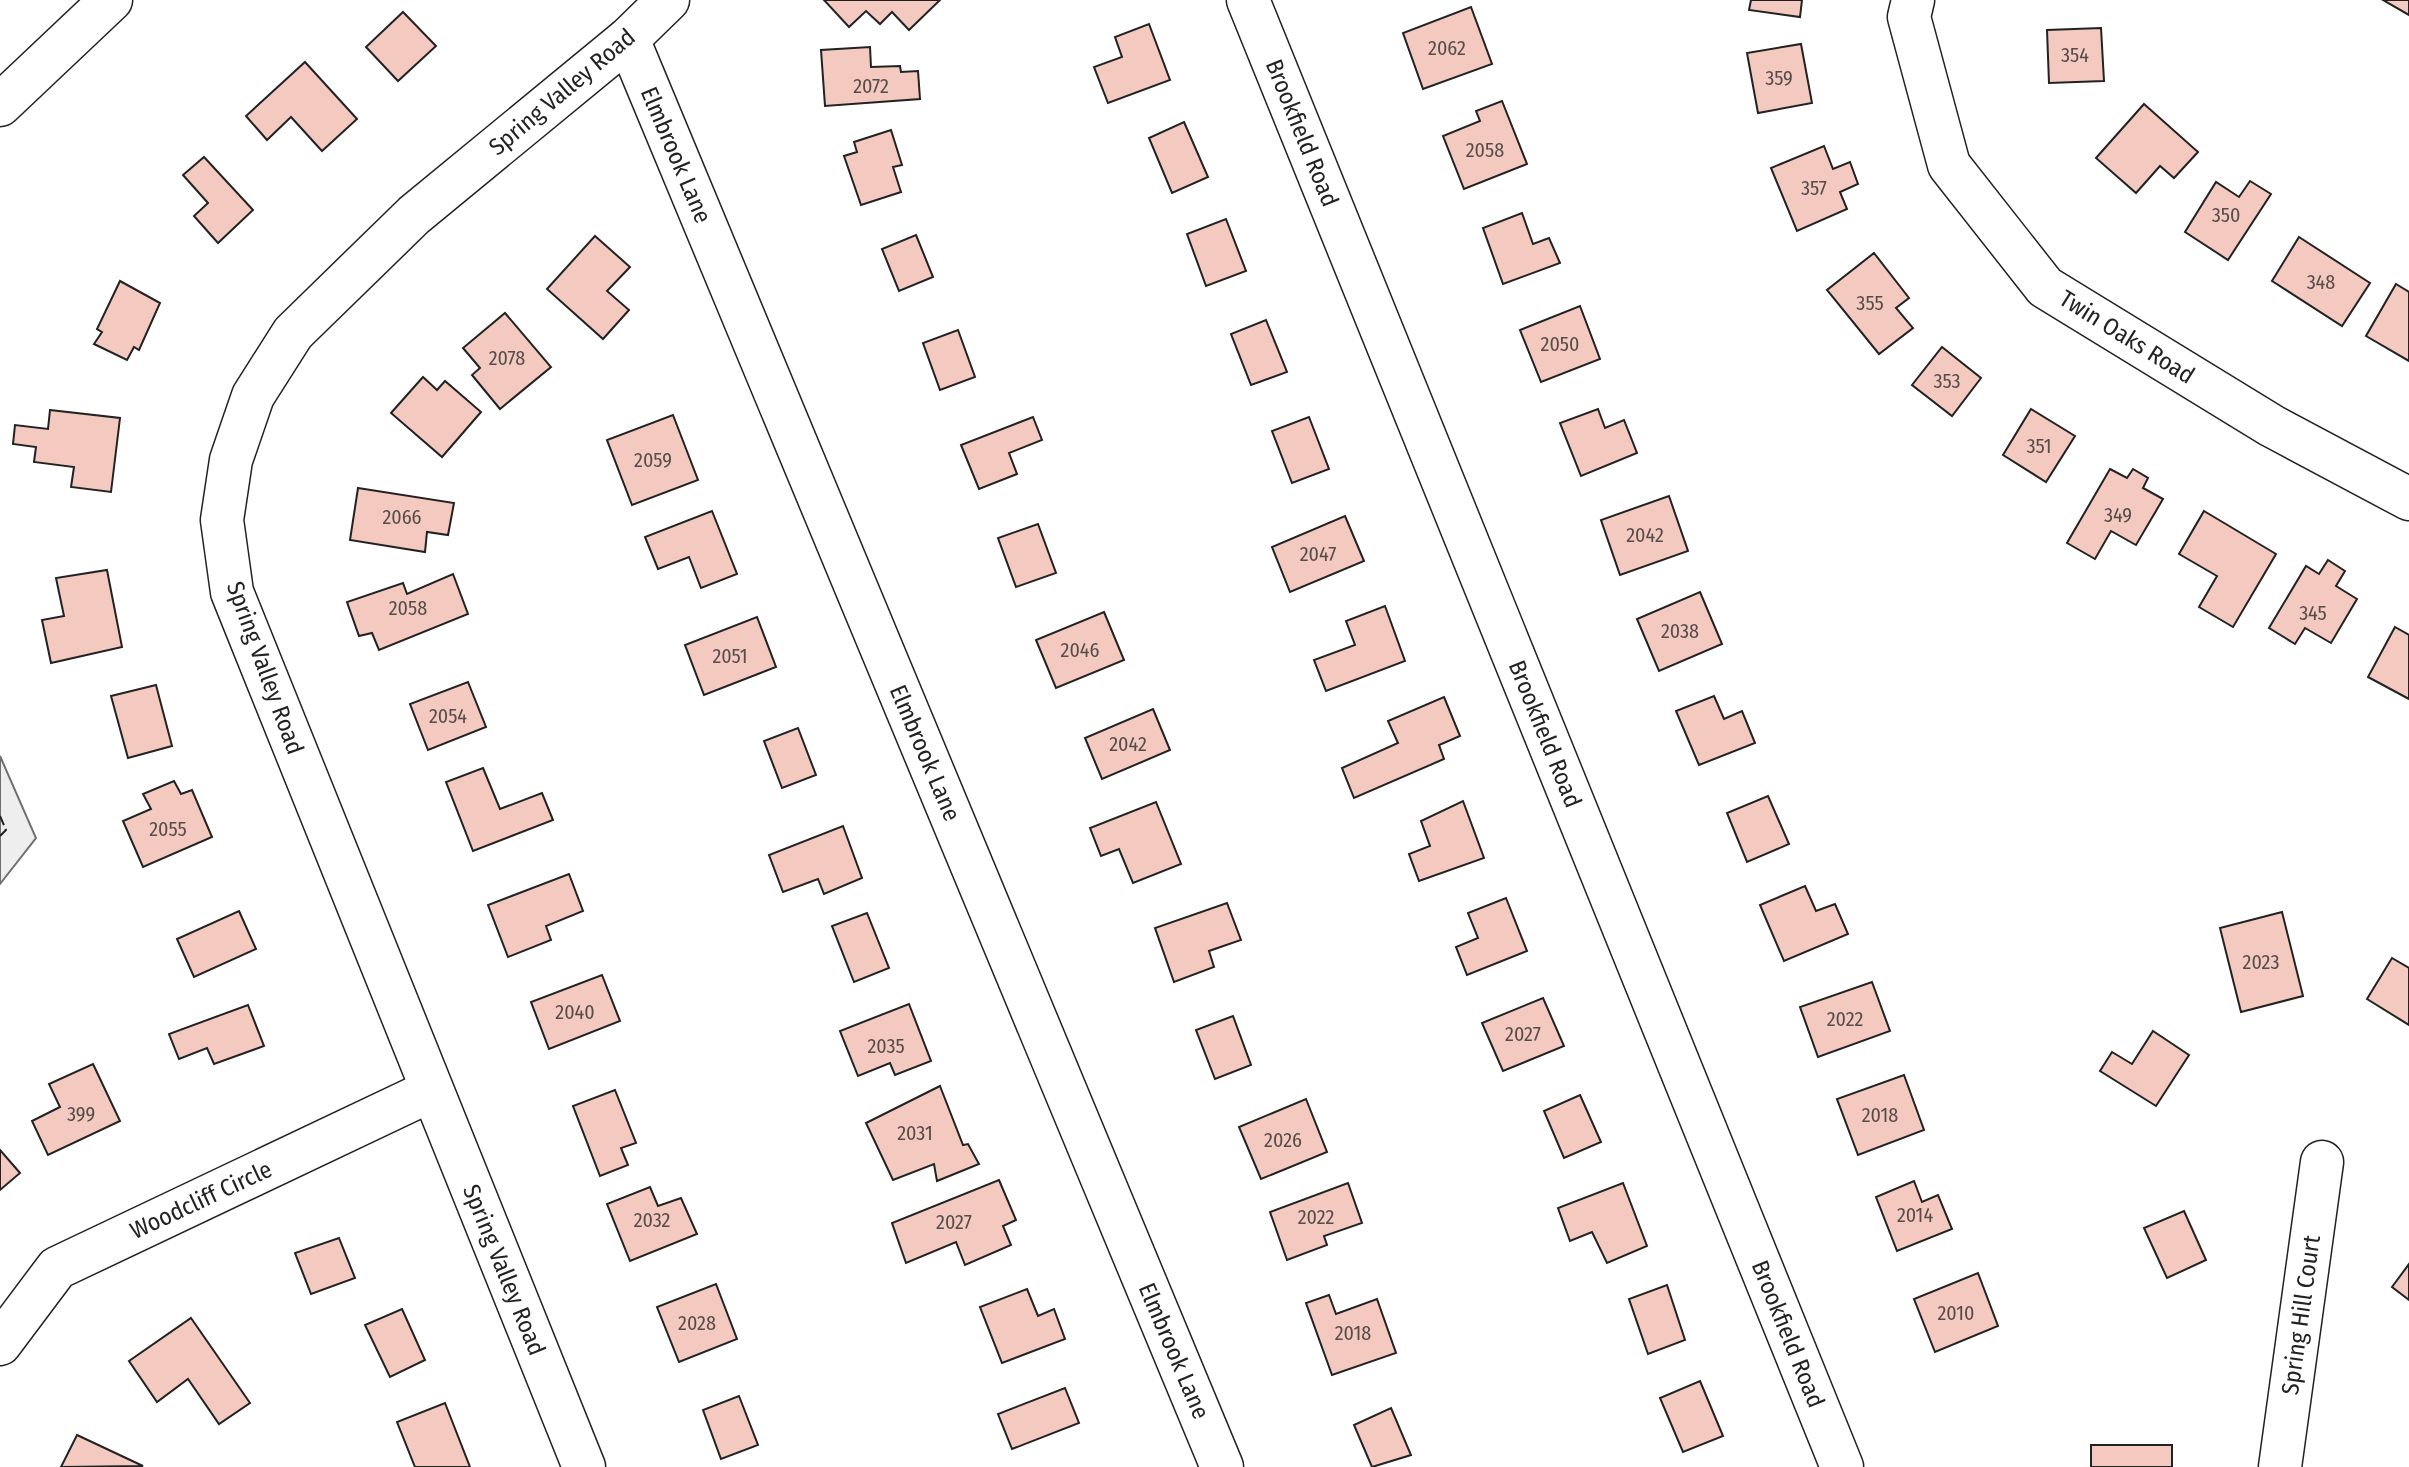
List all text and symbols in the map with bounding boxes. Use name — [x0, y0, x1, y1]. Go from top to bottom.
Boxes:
street label: Spring Valley Road — [483, 23, 641, 161]
house number: 2062 — [1428, 36, 1466, 60]
house number: 354 — [2061, 43, 2089, 67]
street label: Brookfield Road — [1260, 55, 1344, 211]
house number: 359 — [1765, 66, 1793, 90]
house number: 2072 — [853, 74, 889, 98]
street label: Elmbrook Lane — [635, 83, 717, 227]
house number: 2058 — [1466, 138, 1504, 162]
house number: 357 — [1801, 176, 1827, 200]
house number: 350 — [2212, 203, 2240, 227]
house number: 348 — [2307, 270, 2335, 294]
street label: Twin Oaks Road — [2054, 284, 2200, 390]
house number: 355 — [1856, 291, 1884, 315]
house number: 2050 — [1541, 332, 1579, 356]
house number: 2078 — [489, 346, 525, 370]
house number: 353 — [1933, 369, 1961, 393]
house number: 351 — [2026, 434, 2052, 458]
house number: 2059 — [634, 448, 672, 472]
house number: 349 — [2104, 503, 2132, 527]
house number: 2066 — [382, 505, 422, 529]
house number: 2042 — [1626, 523, 1664, 547]
house number: 2047 — [1300, 542, 1336, 566]
street label: Spring Valley Road — [221, 578, 309, 758]
house number: 2058 — [389, 596, 427, 620]
house number: 345 — [2299, 601, 2327, 625]
house number: 2038 — [1661, 619, 1699, 643]
house number: 2046 — [1061, 638, 1099, 662]
house number: 2051 — [712, 644, 748, 668]
street label: Brookfield Road — [1503, 656, 1587, 812]
street label: Elmbrook Lane — [884, 681, 966, 825]
house number: 2054 — [429, 704, 467, 728]
house number: 2042 — [1109, 732, 1147, 756]
house number: 2055 — [149, 817, 187, 841]
house number: 2023 — [2243, 950, 2279, 974]
house number: 2040 — [555, 1000, 595, 1024]
house number: 2022 — [1827, 1007, 1864, 1031]
house number: 2027 — [1505, 1022, 1541, 1046]
house number: 2035 — [867, 1034, 905, 1058]
house number: 399 — [67, 1102, 95, 1126]
house number: 2018 — [1862, 1103, 1898, 1127]
house number: 2031 — [897, 1121, 933, 1145]
house number: 2026 — [1264, 1128, 1302, 1152]
street label: Woodcliff Circle — [126, 1155, 276, 1245]
street label: Spring Valley Road — [457, 1180, 551, 1360]
house number: 2014 — [1897, 1203, 1933, 1227]
house number: 2022 — [1298, 1205, 1335, 1229]
house number: 2032 — [634, 1208, 671, 1232]
house number: 2027 — [936, 1210, 972, 1234]
street label: Spring Hill Court — [2276, 1233, 2326, 1397]
street label: Brookfield Road — [1746, 1256, 1830, 1412]
street label: Elmbrook Lane — [1133, 1279, 1215, 1423]
house number: 2010 — [1938, 1301, 1974, 1325]
house number: 2028 — [678, 1311, 716, 1335]
house number: 2018 — [1335, 1321, 1371, 1345]

